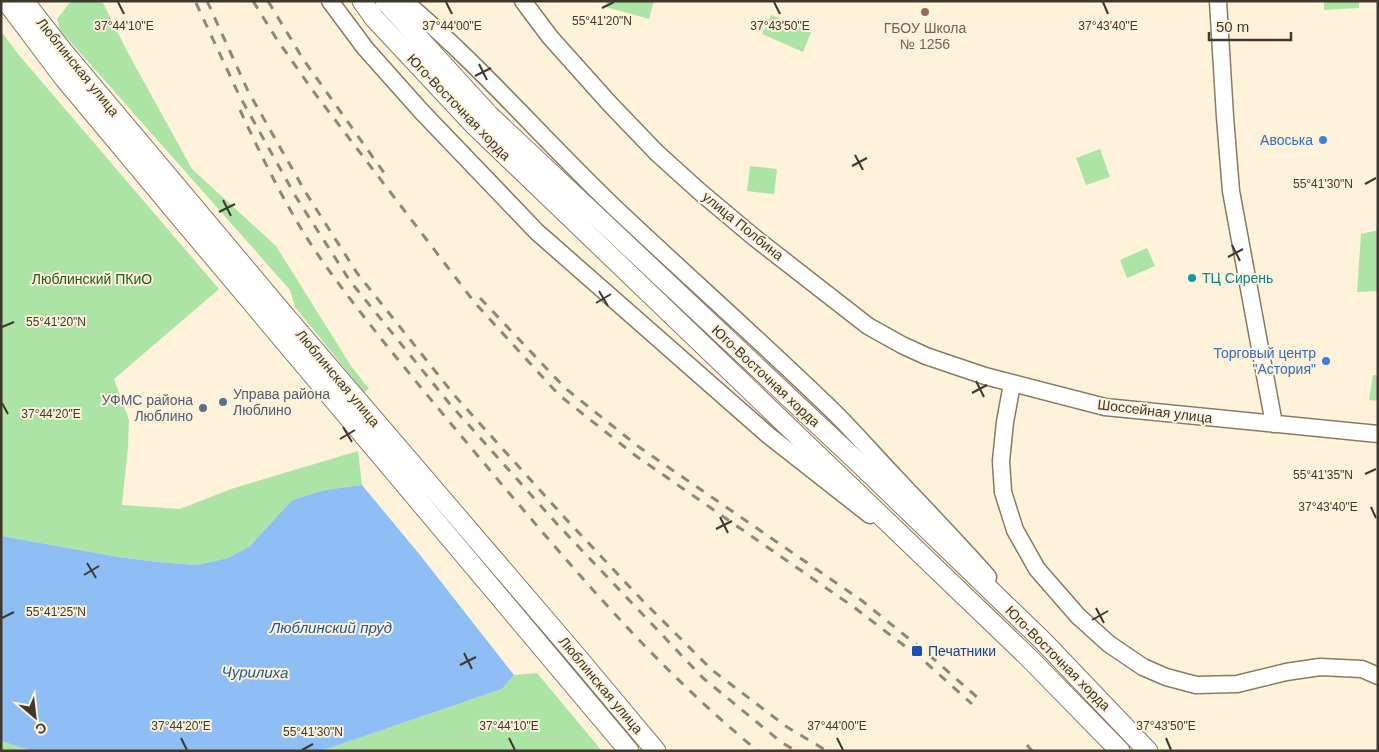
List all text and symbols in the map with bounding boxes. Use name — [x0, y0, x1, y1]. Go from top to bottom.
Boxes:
marker: ГБОУ Школа № 1256 — [919, 6, 931, 18]
scale bar — [1209, 10, 1292, 42]
text: 55°41'20"N — [572, 14, 632, 28]
street label: Люблинская улица — [33, 15, 123, 120]
text: 50 m — [1216, 18, 1249, 35]
text: 37°44'10"E — [94, 19, 154, 33]
text: 37°44'00"E — [422, 19, 482, 33]
text: 37°43'50"E — [750, 19, 810, 33]
text: 37°43'40"E — [1078, 19, 1138, 33]
place label: ГБОУ Школа № 1256 — [884, 20, 966, 52]
street label: Юго-Восточная хорда — [404, 51, 514, 164]
place label: Авоська — [1260, 132, 1313, 148]
marker: Авоська — [1317, 134, 1329, 146]
text: 55°41'30"N — [1293, 177, 1353, 191]
street label: улица Полбина — [699, 188, 787, 264]
place label: ТЦ Сирень — [1202, 270, 1273, 286]
park label: Люблинский ПКиО — [32, 271, 152, 287]
marker: ТЦ Сирень — [1186, 272, 1198, 284]
text: 55°41'20"N — [26, 315, 86, 329]
street label: Юго-Восточная хорда — [709, 322, 823, 430]
street label: Люблинская улица — [293, 326, 383, 430]
place label: Торговый центр "Астория" — [1214, 345, 1316, 377]
marker: Торговый центр "Астория" — [1320, 355, 1332, 367]
place label: Управа района Люблино — [233, 386, 330, 418]
place label: УФМС района Люблино — [102, 392, 193, 424]
marker: Управа района Люблино — [217, 396, 229, 408]
street label: Шоссейная улица — [1097, 396, 1214, 426]
marker: УФМС района Люблино — [197, 402, 209, 414]
text: 37°44'20"E — [21, 407, 81, 421]
text: 55°41'35"N — [1293, 468, 1353, 482]
text: 37°43'40"E — [1298, 500, 1358, 514]
street label: Юго-Восточная хорда — [1002, 602, 1114, 714]
text: 55°41'25"N — [26, 605, 86, 619]
water label: Люблинский пруд — [269, 619, 392, 636]
street label: Люблинская улица — [556, 633, 646, 737]
place label: Печатники — [928, 643, 996, 659]
marker: Печатники — [910, 644, 924, 658]
water label: Чурилиха — [221, 663, 289, 681]
north arrow — [10, 692, 60, 742]
text: С — [33, 719, 49, 738]
text: 37°44'20"E — [151, 719, 211, 733]
text: 37°44'10"E — [479, 719, 539, 733]
text: 37°44'00"E — [807, 719, 867, 733]
text: 37°43'50"E — [1136, 719, 1196, 733]
text: 55°41'30"N — [283, 725, 343, 739]

